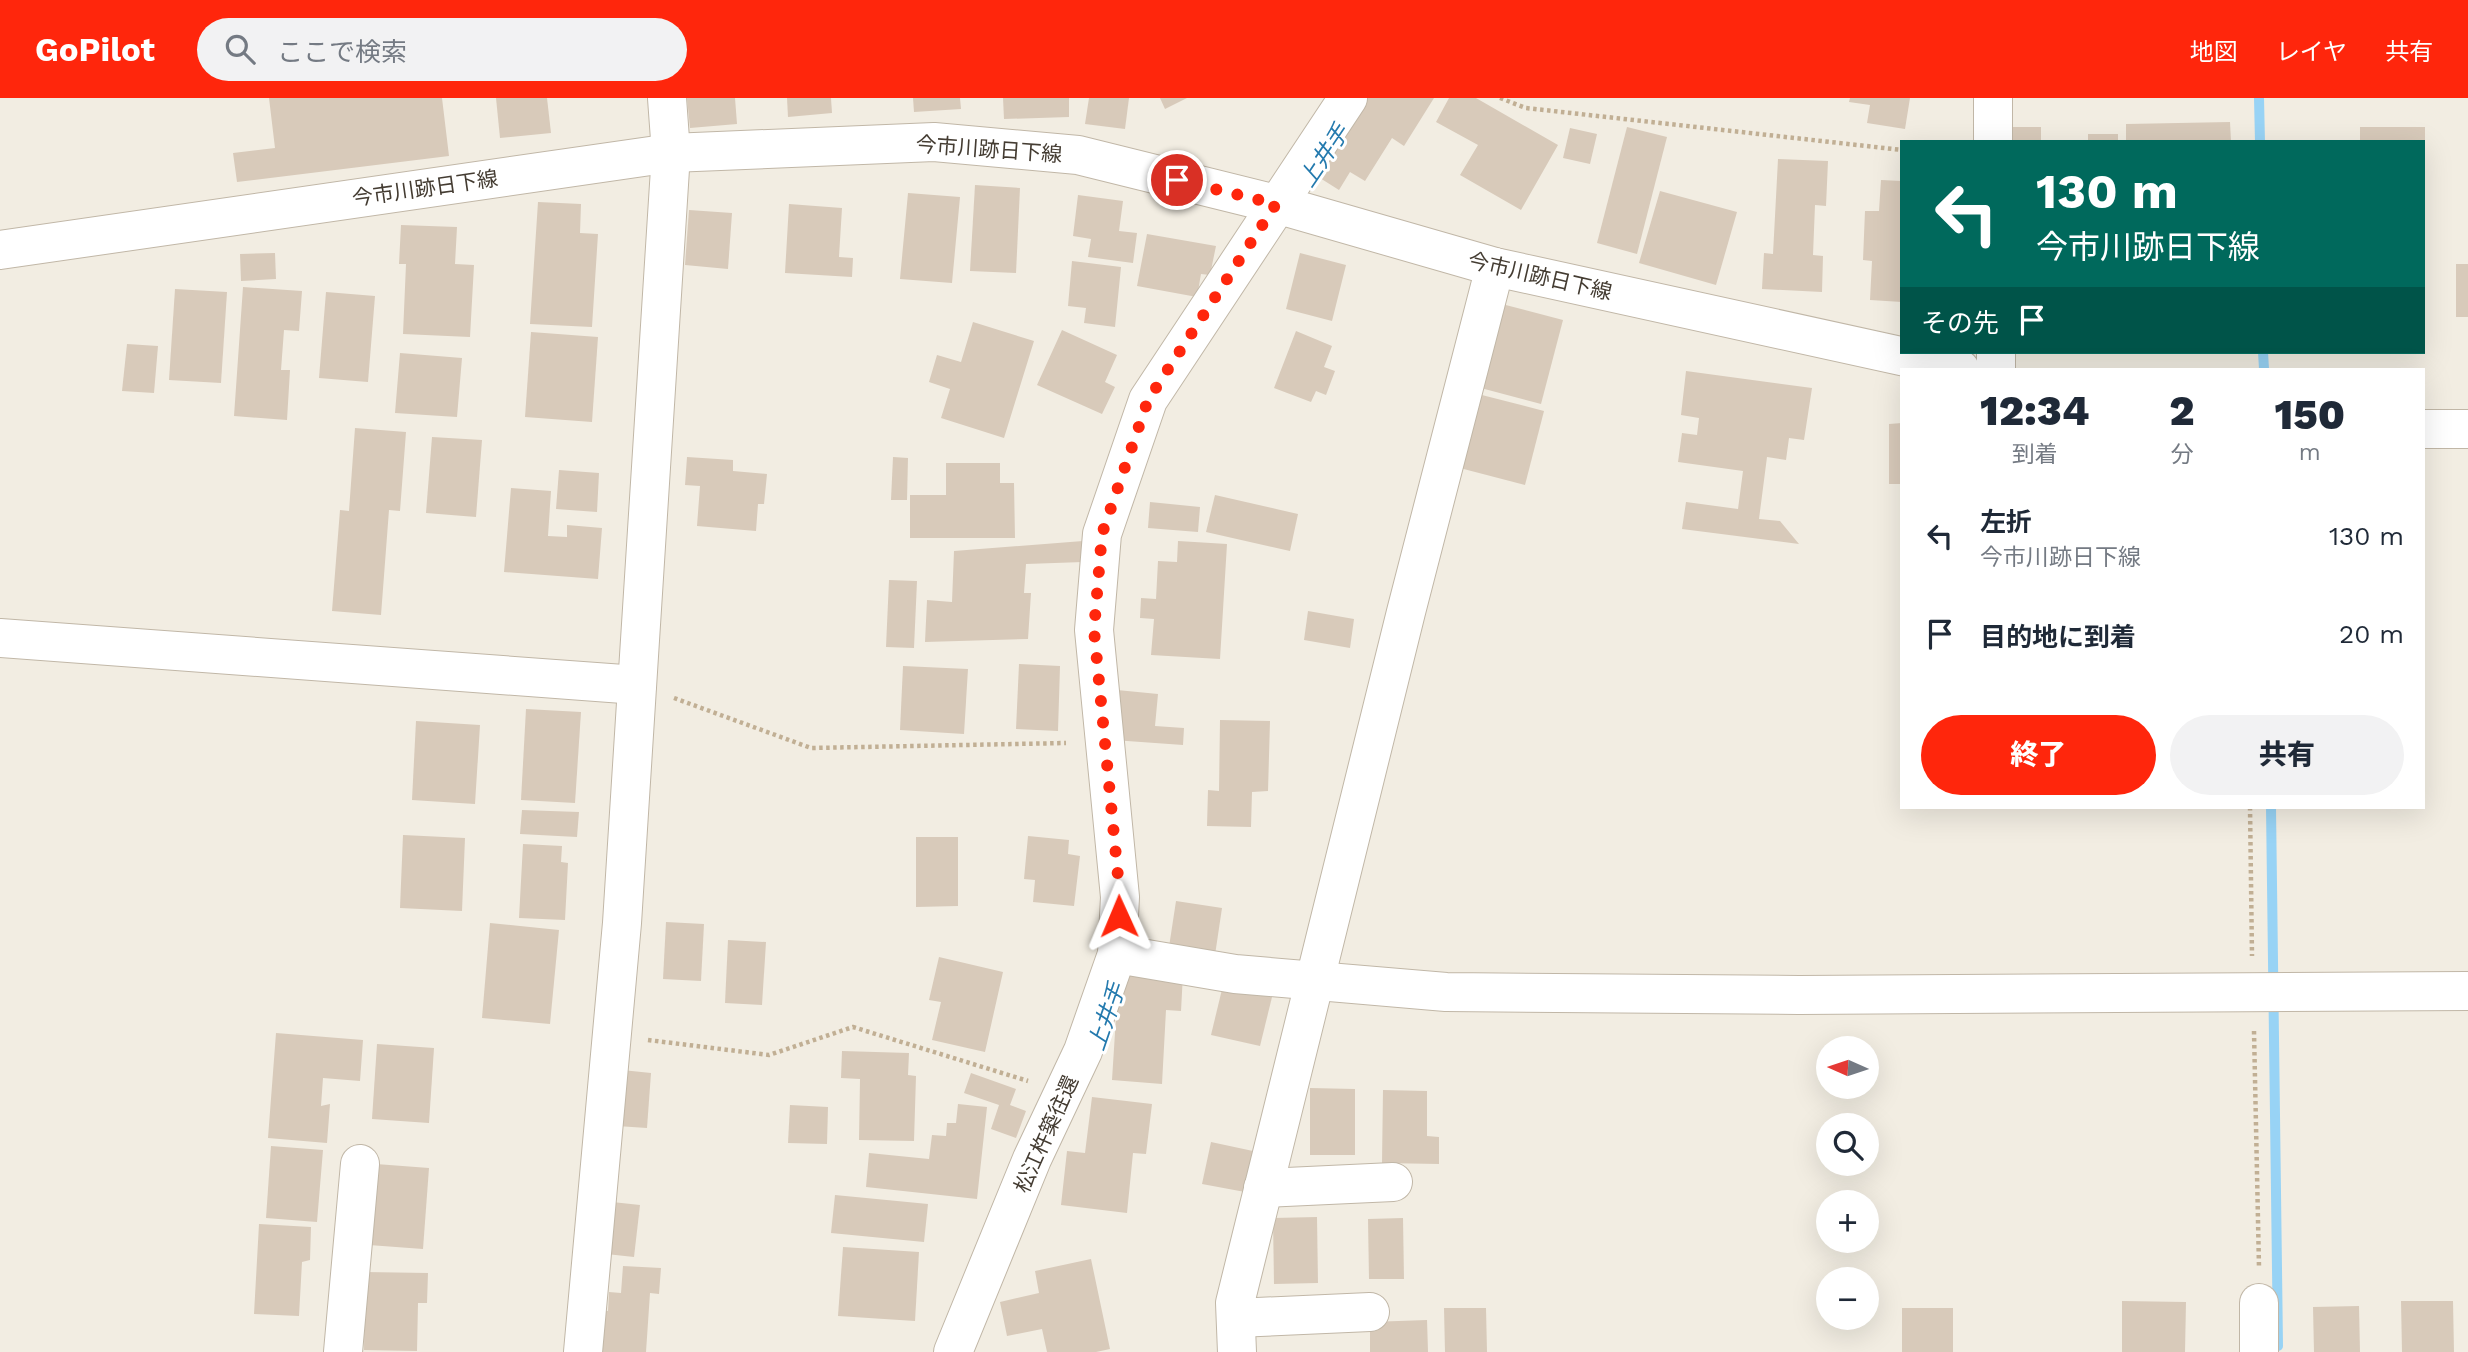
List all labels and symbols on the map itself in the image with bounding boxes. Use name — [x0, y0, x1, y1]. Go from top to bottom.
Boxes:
water label: 上井手 — [1294, 118, 1356, 192]
street label: 今市川跡日下線 — [915, 131, 1063, 167]
pin — [1147, 150, 1207, 210]
street label: 今市川跡日下線 — [350, 165, 500, 211]
street label: 今市川跡日下線 — [1466, 247, 1614, 305]
position arrow — [1082, 879, 1156, 953]
water label: 上井手 — [1083, 978, 1132, 1054]
north arrow — [1816, 1036, 1880, 1099]
street label: 松江杵築往還 — [1009, 1071, 1083, 1197]

